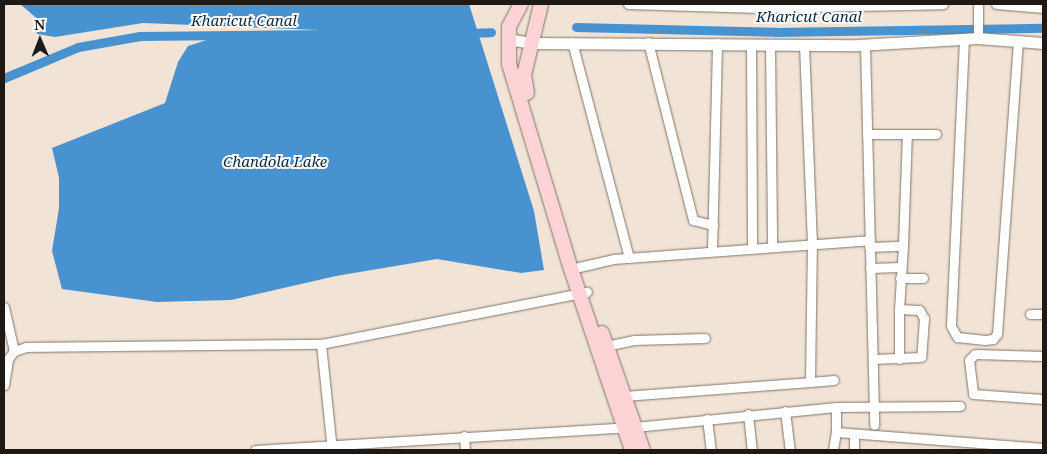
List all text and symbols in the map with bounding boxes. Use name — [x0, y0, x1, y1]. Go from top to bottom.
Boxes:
water label: Kharicut Canal — [756, 8, 862, 26]
water label: Kharicut Canal — [191, 12, 297, 30]
north arrow — [15, 15, 65, 65]
text: N — [34, 15, 45, 34]
water label: Chandola Lake — [223, 153, 327, 171]

